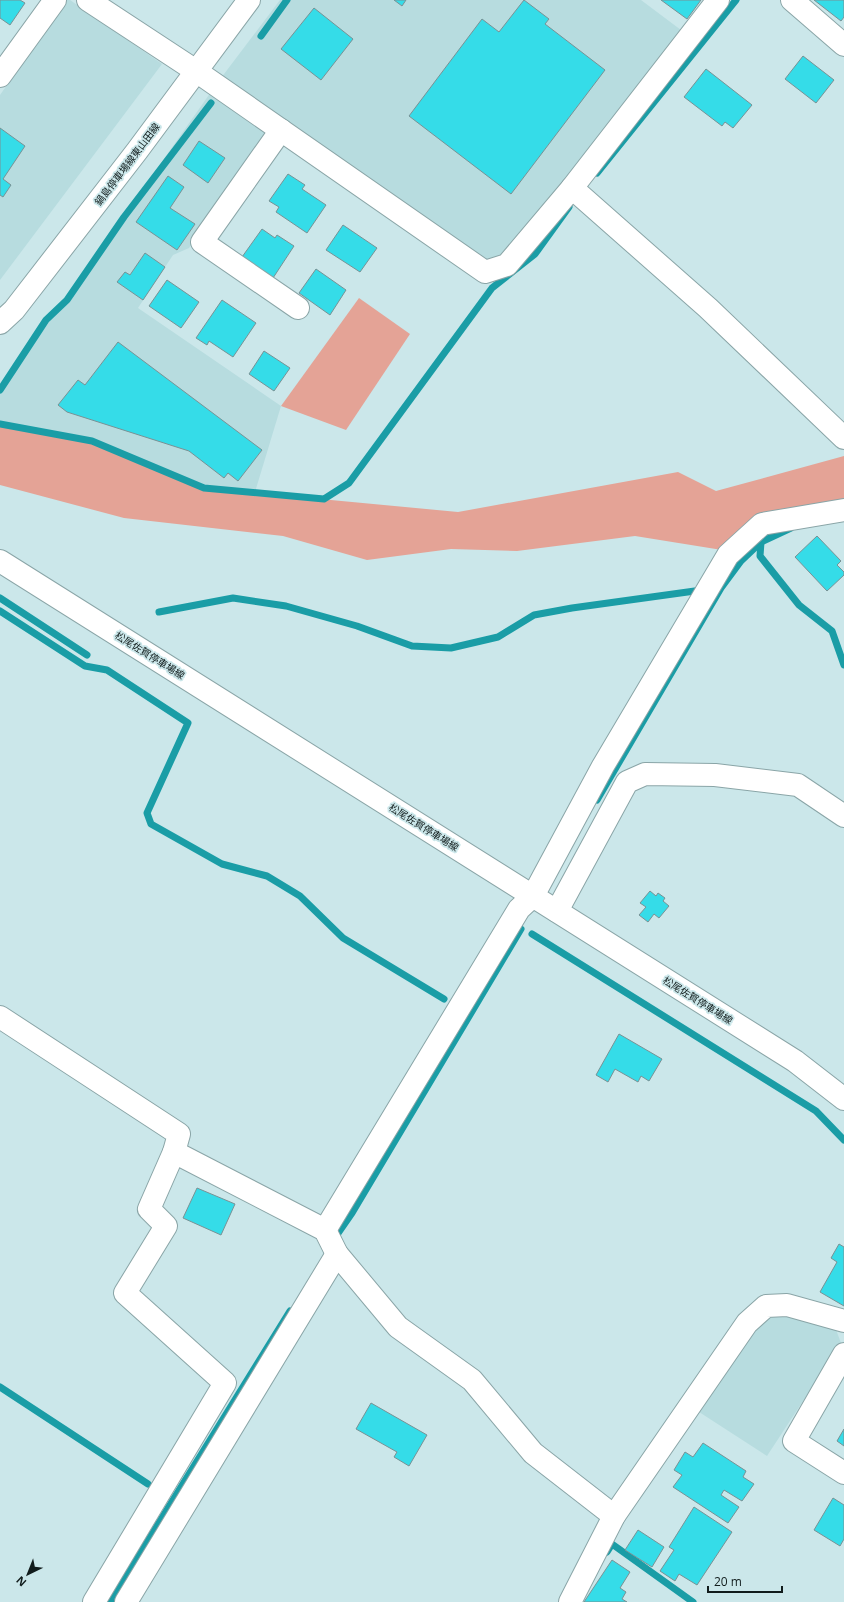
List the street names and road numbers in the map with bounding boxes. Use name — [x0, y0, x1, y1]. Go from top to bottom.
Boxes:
street label: 鍋島停車場線東山田線 — [91, 120, 163, 208]
street label: 松尾佐賀停車場線 — [112, 628, 188, 682]
street label: 松尾佐賀停車場線 — [386, 800, 462, 854]
street label: 松尾佐賀停車場線 — [660, 973, 736, 1027]

